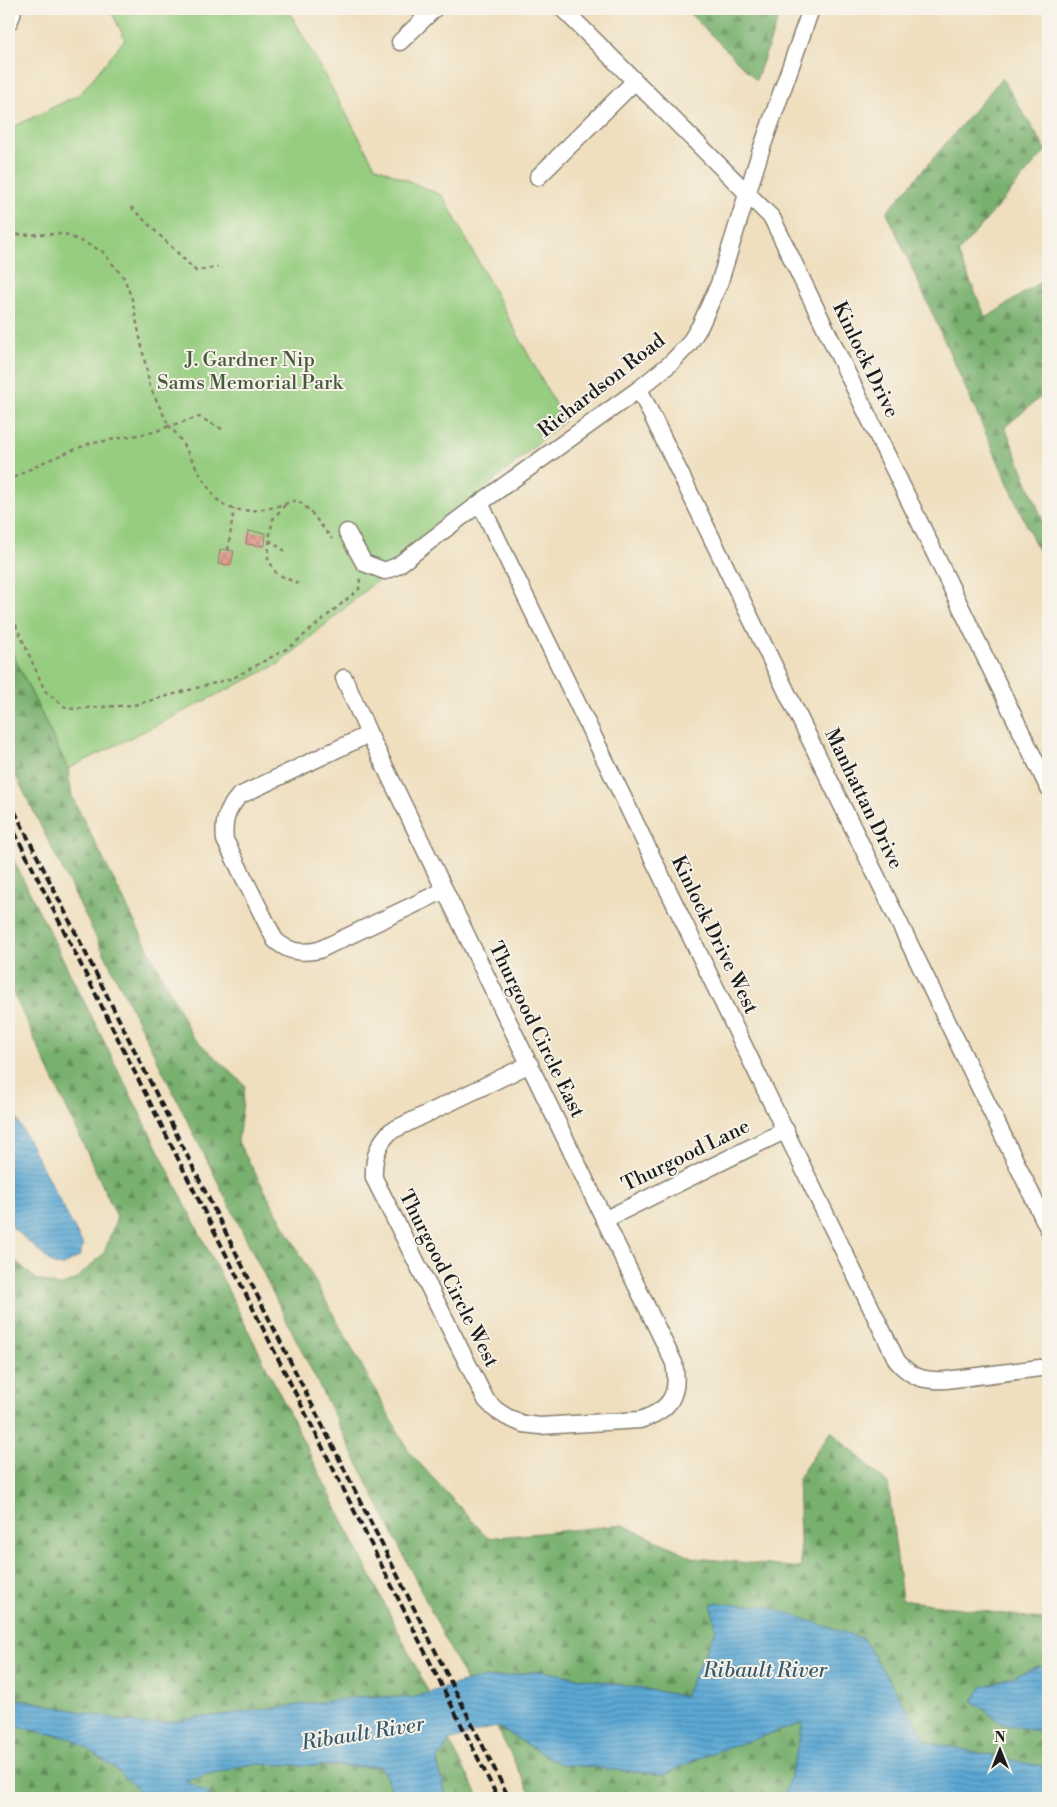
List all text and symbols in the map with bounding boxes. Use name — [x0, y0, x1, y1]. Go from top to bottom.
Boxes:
street label: Kinlock Drive — [826, 298, 904, 422]
street label: Richardson Road — [533, 328, 671, 443]
park label: J. Gardner Nip Sams Memorial Park — [157, 348, 345, 396]
street label: Manhattan Drive — [818, 725, 908, 873]
street label: Kinlock Drive West — [665, 852, 763, 1018]
street label: Thurgood Circle East — [483, 938, 589, 1122]
street label: Thurgood Lane — [618, 1114, 754, 1198]
street label: Thurgood Circle West — [392, 1186, 504, 1372]
water label: Ribault River — [702, 1658, 828, 1684]
water label: Ribault River — [299, 1711, 427, 1757]
north arrow — [974, 1724, 1024, 1774]
text: N — [994, 1729, 1006, 1747]

